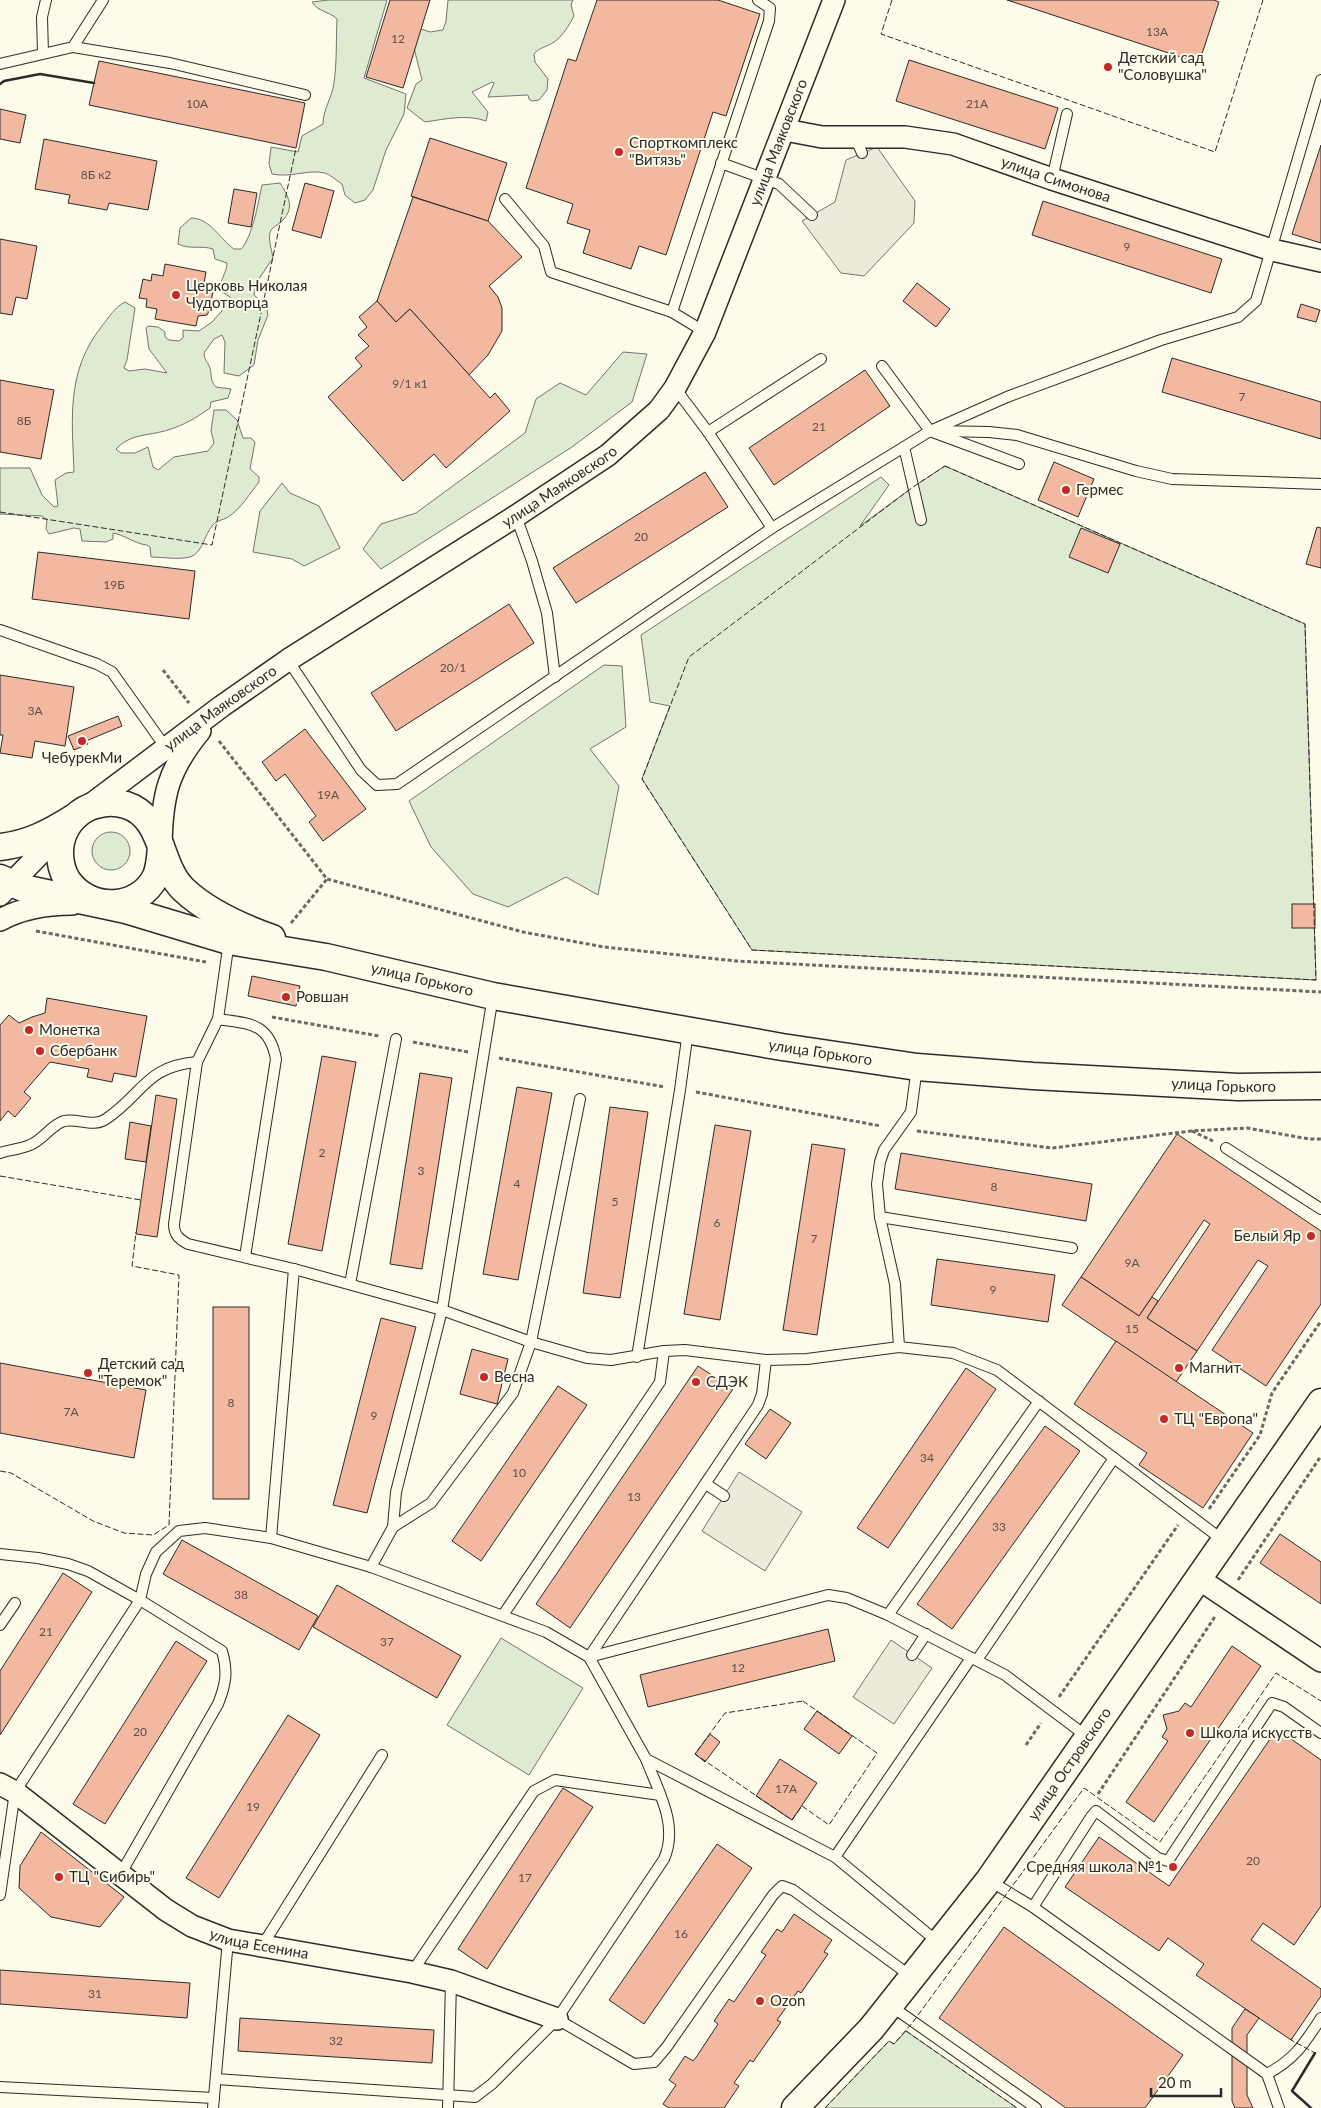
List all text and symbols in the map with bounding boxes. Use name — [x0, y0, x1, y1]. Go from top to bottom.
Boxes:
house number: 13А — [1146, 24, 1169, 39]
house number: 12 — [391, 31, 405, 46]
place label: Детский сад "Соловушка" — [1118, 48, 1207, 83]
marker: Детский сад "Соловушка" — [1102, 61, 1114, 73]
street label: улица Маяковского — [745, 76, 810, 208]
house number: 10А — [186, 96, 209, 111]
house number: 21А — [966, 96, 989, 111]
place label: Спорткомплекс "Витязь" — [629, 133, 738, 168]
marker: Спорткомплекс "Витязь" — [613, 146, 625, 158]
street label: улица Симонова — [999, 152, 1113, 205]
house number: 8Б к2 — [81, 167, 111, 182]
house number: 9 — [1124, 239, 1131, 254]
place label: Церковь Николая Чудотворца — [186, 276, 307, 311]
marker: Церковь Николая Чудотворца — [170, 289, 182, 301]
house number: 9/1 к1 — [392, 376, 428, 391]
house number: 7 — [1239, 389, 1246, 404]
house number: 8Б — [17, 413, 31, 428]
house number: 21 — [812, 419, 826, 434]
street label: улица Маяковского — [498, 441, 620, 531]
place label: Гермес — [1076, 480, 1123, 498]
marker: Гермес — [1060, 484, 1072, 496]
house number: 20 — [634, 529, 648, 544]
house number: 19Б — [103, 577, 125, 592]
house number: 20/1 — [440, 660, 466, 675]
street label: улица Маяковского — [160, 661, 280, 754]
house number: 3А — [27, 703, 43, 718]
marker: ЧебурекМи — [76, 735, 88, 747]
place label: ЧебурекМи — [42, 748, 122, 766]
house number: 19А — [317, 787, 340, 802]
street label: улица Горького — [369, 958, 475, 999]
place label: Ровшан — [296, 987, 349, 1005]
marker: Ровшан — [280, 991, 292, 1003]
place label: Монетка — [39, 1020, 100, 1038]
marker: Монетка — [23, 1024, 35, 1036]
street label: улица Горького — [767, 1035, 874, 1068]
place label: Сбербанк — [50, 1041, 118, 1059]
marker: Сбербанк — [34, 1045, 46, 1057]
street label: улица Горького — [1171, 1073, 1276, 1095]
house number: 2 — [319, 1145, 326, 1160]
house number: 3 — [418, 1163, 425, 1178]
house number: 4 — [514, 1176, 521, 1191]
house number: 8 — [991, 1179, 998, 1194]
house number: 5 — [612, 1194, 619, 1209]
house number: 6 — [714, 1215, 721, 1230]
place label: Белый Яр — [1233, 1226, 1301, 1244]
marker: Белый Яр — [1305, 1230, 1317, 1242]
house number: 7 — [811, 1231, 818, 1246]
house number: 9А — [1124, 1255, 1140, 1270]
house number: 9 — [990, 1282, 997, 1297]
house number: 15 — [1125, 1321, 1139, 1336]
place label: Детский сад "Теремок" — [98, 1354, 184, 1389]
place label: Магнит — [1189, 1358, 1241, 1376]
marker: Магнит — [1173, 1362, 1185, 1374]
marker: Детский сад "Теремок" — [82, 1367, 94, 1379]
place label: Весна — [494, 1367, 535, 1385]
marker: Весна — [478, 1371, 490, 1383]
place label: СДЭК — [706, 1372, 748, 1390]
marker: СДЭК — [690, 1376, 702, 1388]
house number: 8 — [228, 1395, 235, 1410]
house number: 7А — [63, 1404, 79, 1419]
house number: 9 — [371, 1408, 378, 1423]
place label: ТЦ "Европа" — [1174, 1409, 1258, 1427]
marker: ТЦ "Европа" — [1158, 1413, 1170, 1425]
house number: 34 — [920, 1450, 934, 1465]
house number: 10 — [512, 1465, 526, 1480]
house number: 13 — [627, 1489, 641, 1504]
house number: 33 — [992, 1519, 1006, 1534]
house number: 38 — [234, 1587, 248, 1602]
house number: 21 — [39, 1624, 53, 1639]
house number: 37 — [380, 1634, 394, 1649]
house number: 12 — [731, 1660, 745, 1675]
street label: улица Островского — [1023, 1703, 1114, 1823]
place label: Школа искусств — [1200, 1723, 1312, 1741]
house number: 20 — [133, 1724, 147, 1739]
marker: Школа искусств — [1184, 1727, 1196, 1739]
house number: 17А — [775, 1781, 798, 1796]
house number: 19 — [246, 1799, 260, 1814]
house number: 20 — [1246, 1853, 1260, 1868]
place label: Средняя школа №1 — [1026, 1857, 1163, 1875]
marker: Средняя школа №1 — [1167, 1861, 1179, 1873]
place label: ТЦ "Сибирь" — [69, 1867, 155, 1885]
house number: 17 — [518, 1870, 532, 1885]
marker: ТЦ "Сибирь" — [53, 1871, 65, 1883]
street label: улица Есенина — [207, 1924, 310, 1962]
house number: 16 — [674, 1926, 688, 1941]
house number: 31 — [88, 1986, 102, 2001]
place label: Ozon — [770, 1991, 805, 2009]
marker: Ozon — [754, 1995, 766, 2007]
house number: 32 — [329, 2033, 343, 2048]
scale bar — [1151, 2066, 1221, 2098]
text: 20 m — [1158, 2073, 1192, 2091]

